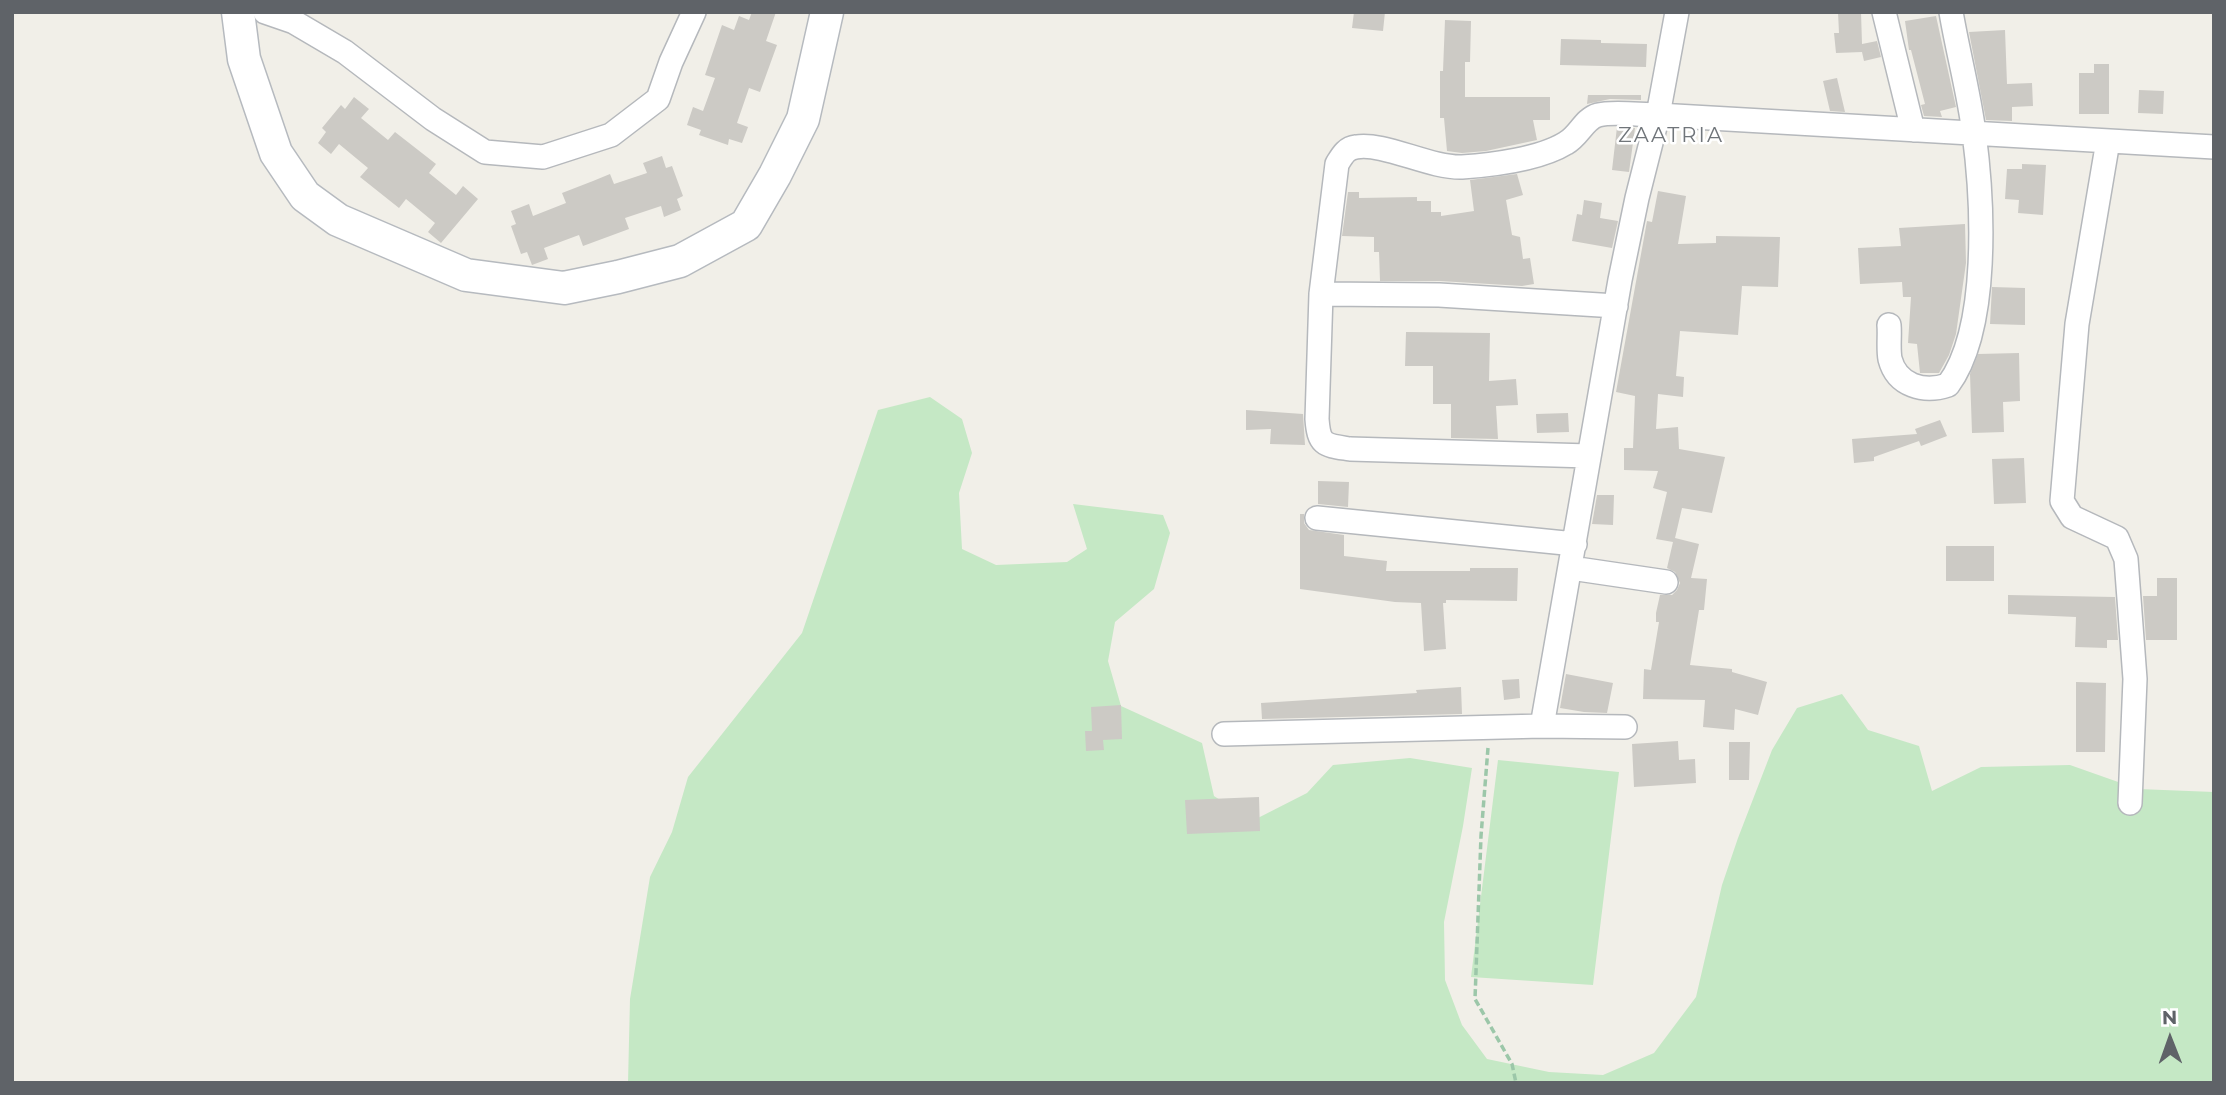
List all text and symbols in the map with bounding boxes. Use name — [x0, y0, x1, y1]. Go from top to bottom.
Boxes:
district label: ZAATRIA — [1619, 123, 1723, 149]
north arrow — [2135, 1004, 2205, 1074]
text: N — [2162, 1006, 2177, 1029]

